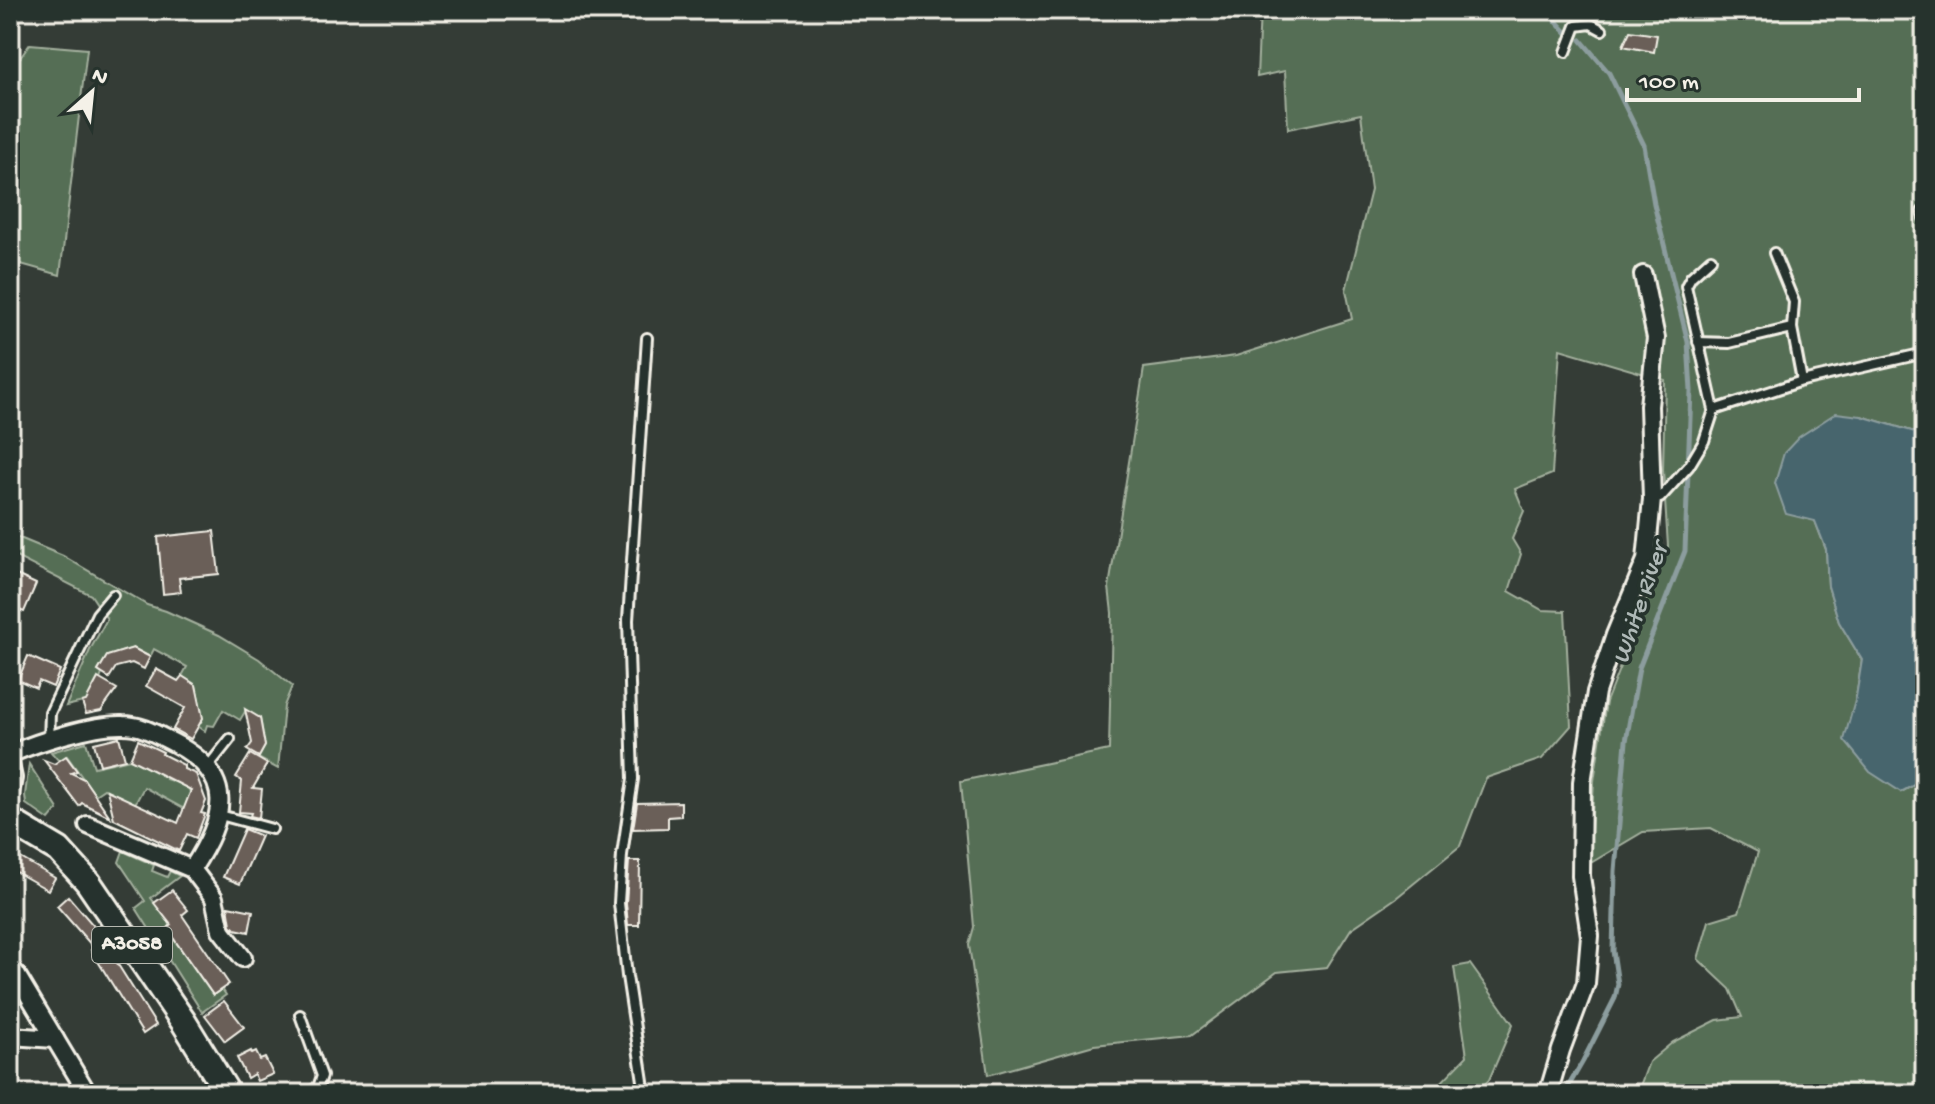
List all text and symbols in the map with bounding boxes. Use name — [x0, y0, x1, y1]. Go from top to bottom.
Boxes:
north arrow — [52, 52, 132, 132]
scale bar — [1627, 52, 1859, 102]
text: N — [87, 63, 112, 93]
text: 100 m — [1638, 69, 1699, 98]
water label: White River — [1607, 535, 1679, 668]
road number: A3058 — [92, 927, 172, 963]

